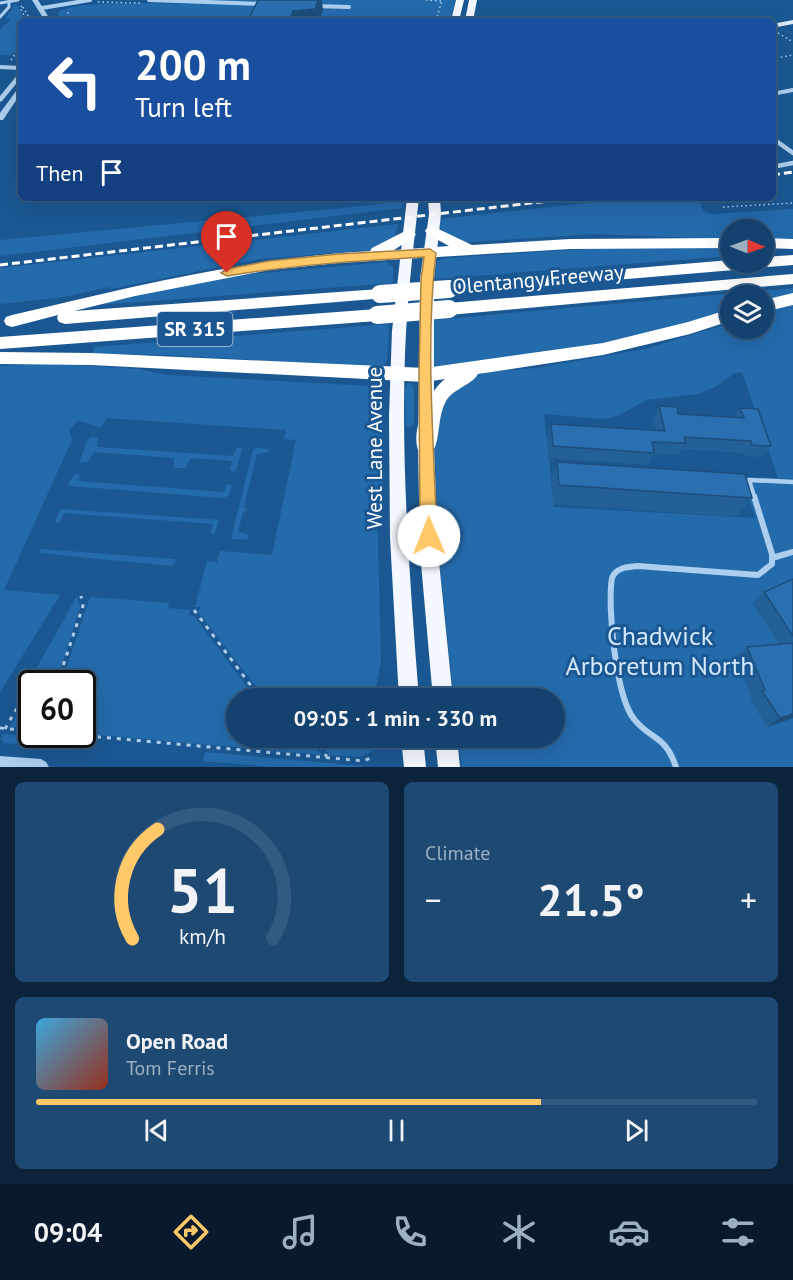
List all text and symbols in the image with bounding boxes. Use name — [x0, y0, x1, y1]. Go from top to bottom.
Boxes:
text: 200 m — [135, 37, 251, 92]
icon: left — [36, 42, 114, 120]
text: Turn left — [135, 90, 232, 124]
icon: arrive — [95, 156, 128, 189]
text: Then — [36, 159, 83, 187]
pin — [201, 211, 252, 273]
north arrow — [720, 219, 774, 273]
map controls — [720, 219, 774, 339]
icon: arrive — [210, 220, 243, 253]
street label: Olentangy Freeway — [451, 258, 625, 300]
button: layers — [720, 285, 774, 339]
road number: SR 315 — [158, 312, 232, 346]
street label: West Lane Avenue — [361, 367, 388, 529]
position arrow — [397, 504, 461, 568]
park label: Chadwick Arboretum North — [565, 619, 755, 682]
speed limit sign: 60 — [18, 670, 96, 748]
text: 09:05 · 1 min · 330 m — [294, 704, 497, 732]
text: Climate — [425, 840, 491, 866]
text: 51 — [167, 849, 237, 930]
text: 21.5° — [537, 870, 645, 928]
text: − — [425, 878, 442, 921]
text: + — [740, 878, 757, 921]
text: km/h — [178, 922, 225, 950]
text: Open Road — [126, 1027, 228, 1055]
text: Tom Ferris — [126, 1055, 215, 1081]
icon: previous — [140, 1114, 173, 1147]
icon: pause — [380, 1114, 413, 1147]
icon: next — [620, 1114, 653, 1147]
icon: directions — [170, 1211, 212, 1253]
icon: music — [279, 1211, 321, 1253]
icon: phone — [389, 1211, 431, 1253]
icon: climate — [498, 1211, 540, 1253]
icon: car — [608, 1211, 650, 1253]
icon: filters — [717, 1211, 759, 1253]
text: 09:04 — [34, 1215, 102, 1249]

